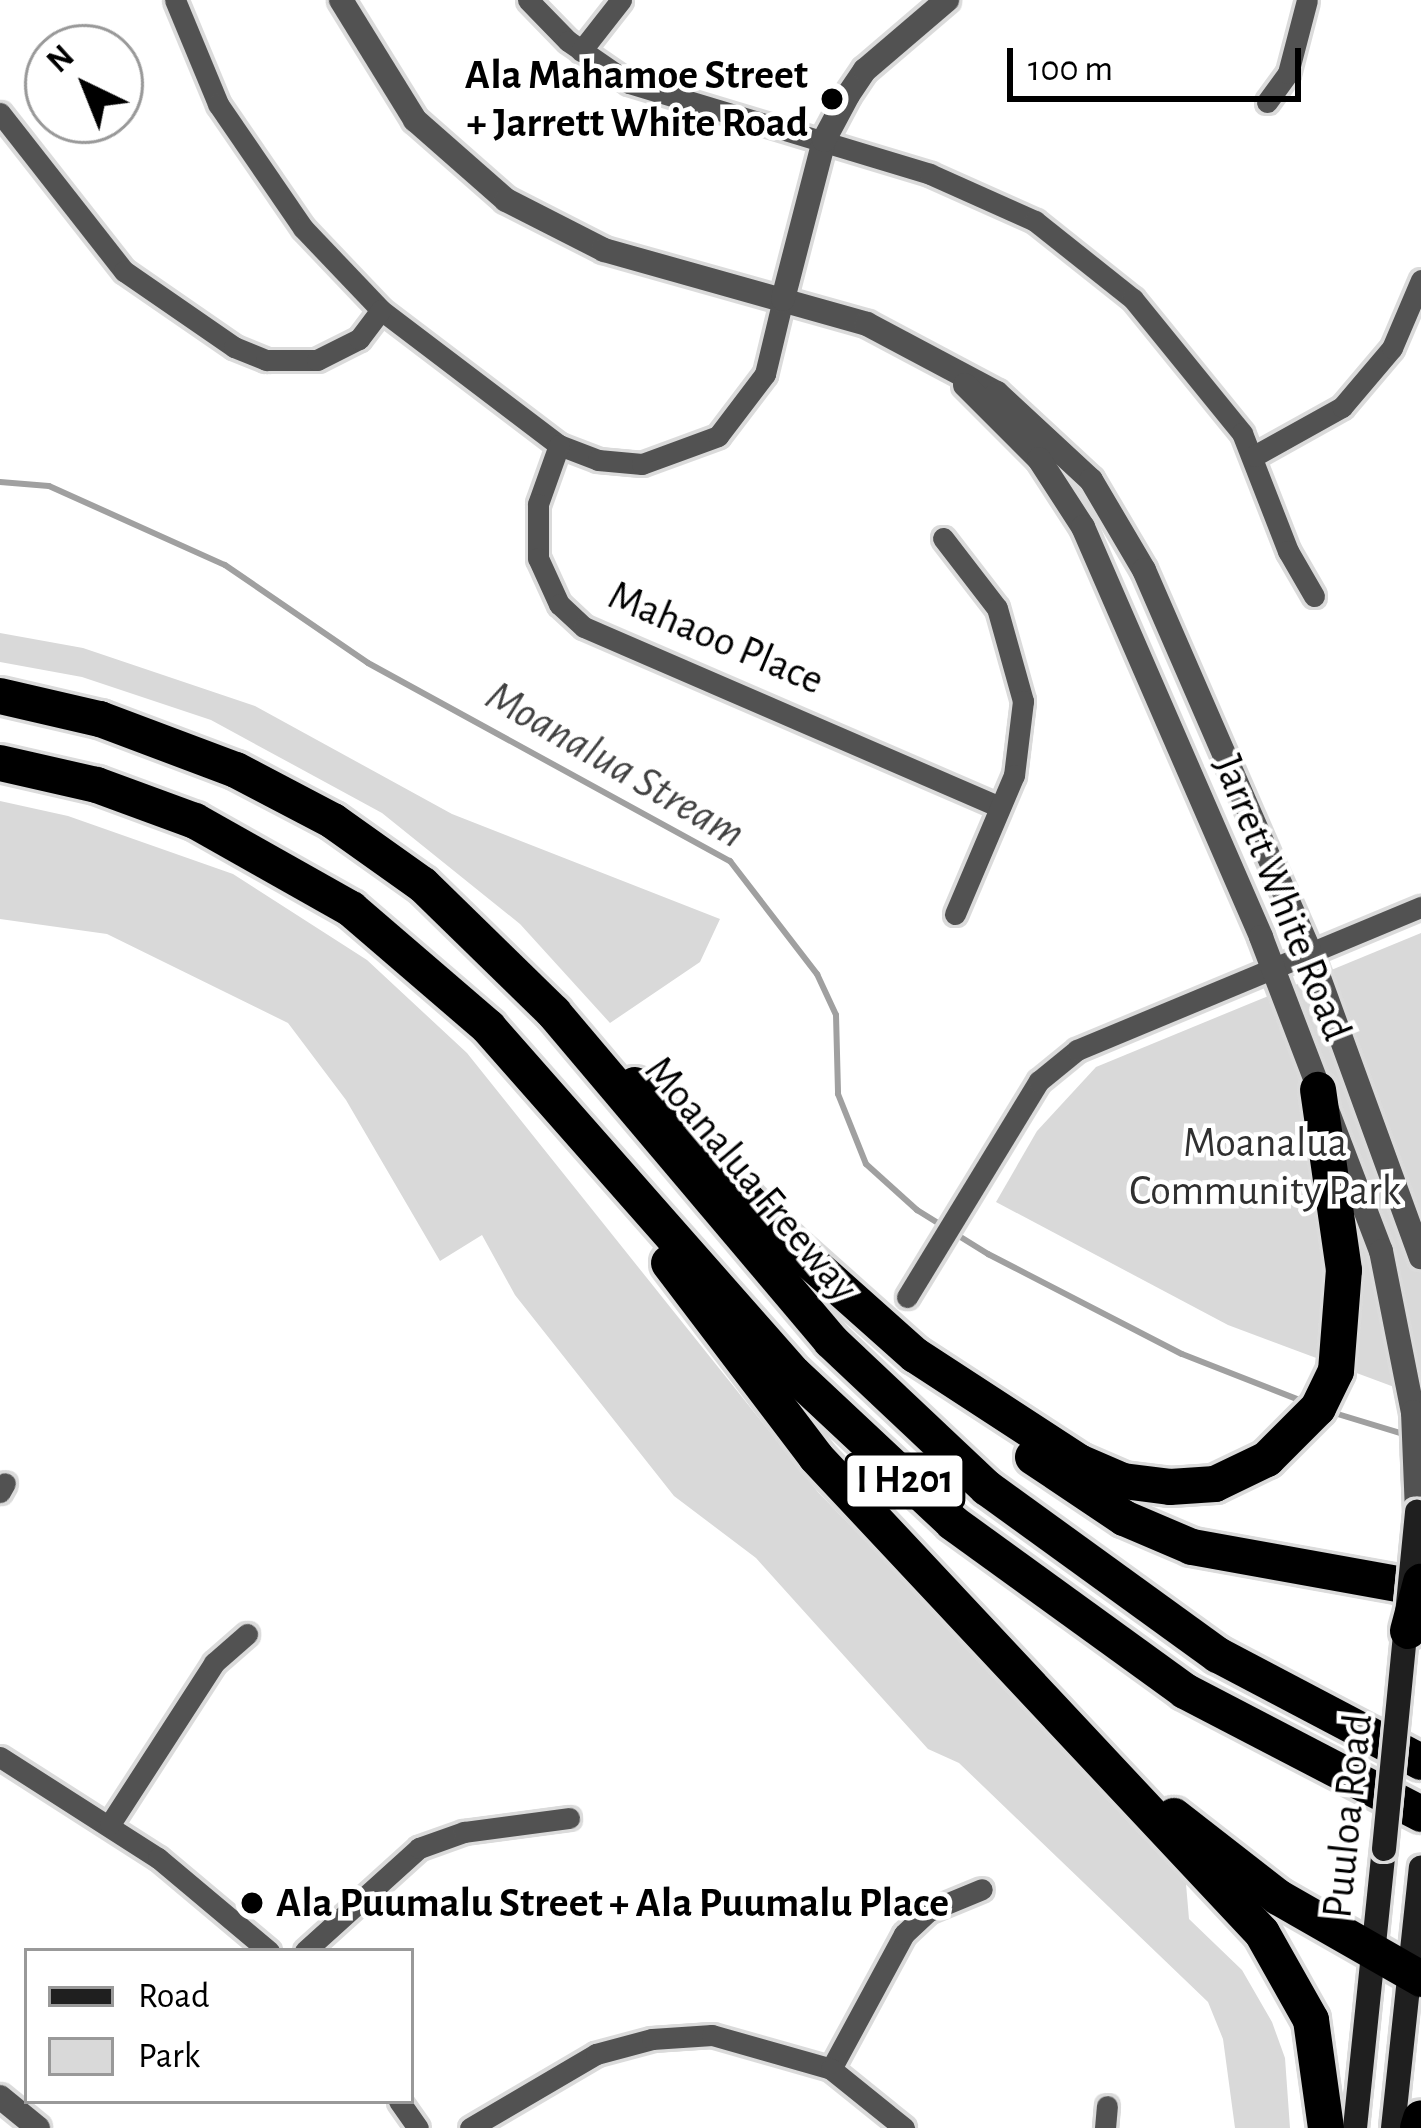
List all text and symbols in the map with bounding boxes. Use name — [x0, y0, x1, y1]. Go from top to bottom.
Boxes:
north arrow — [24, 24, 144, 144]
scale bar — [1013, 24, 1307, 98]
text: N — [42, 40, 81, 79]
place label: Ala Mahamoe Street + Jarrett White Road — [465, 50, 808, 148]
text: 100 m — [1028, 51, 1113, 87]
marker: Ala Mahamoe Street + Jarrett White Road — [819, 86, 845, 112]
street label: Mahaoo Place — [601, 570, 831, 706]
water label: Moanalua Stream — [476, 669, 754, 861]
street label: Jarrett White Road — [1202, 748, 1362, 1048]
street label: Moanalua Freeway — [634, 1046, 868, 1312]
park label: Moanalua Community Park — [1129, 1118, 1401, 1216]
road number: I H201 — [842, 1448, 968, 1514]
street label: Puuloa Road — [1312, 1711, 1384, 1921]
place label: Ala Puumalu Street + Ala Puumalu Place — [276, 1878, 949, 1928]
marker: Ala Puumalu Street + Ala Puumalu Place — [239, 1890, 265, 1916]
legend — [24, 1948, 414, 2104]
text: Road — [138, 1978, 210, 2014]
text: Park — [138, 2038, 200, 2074]

